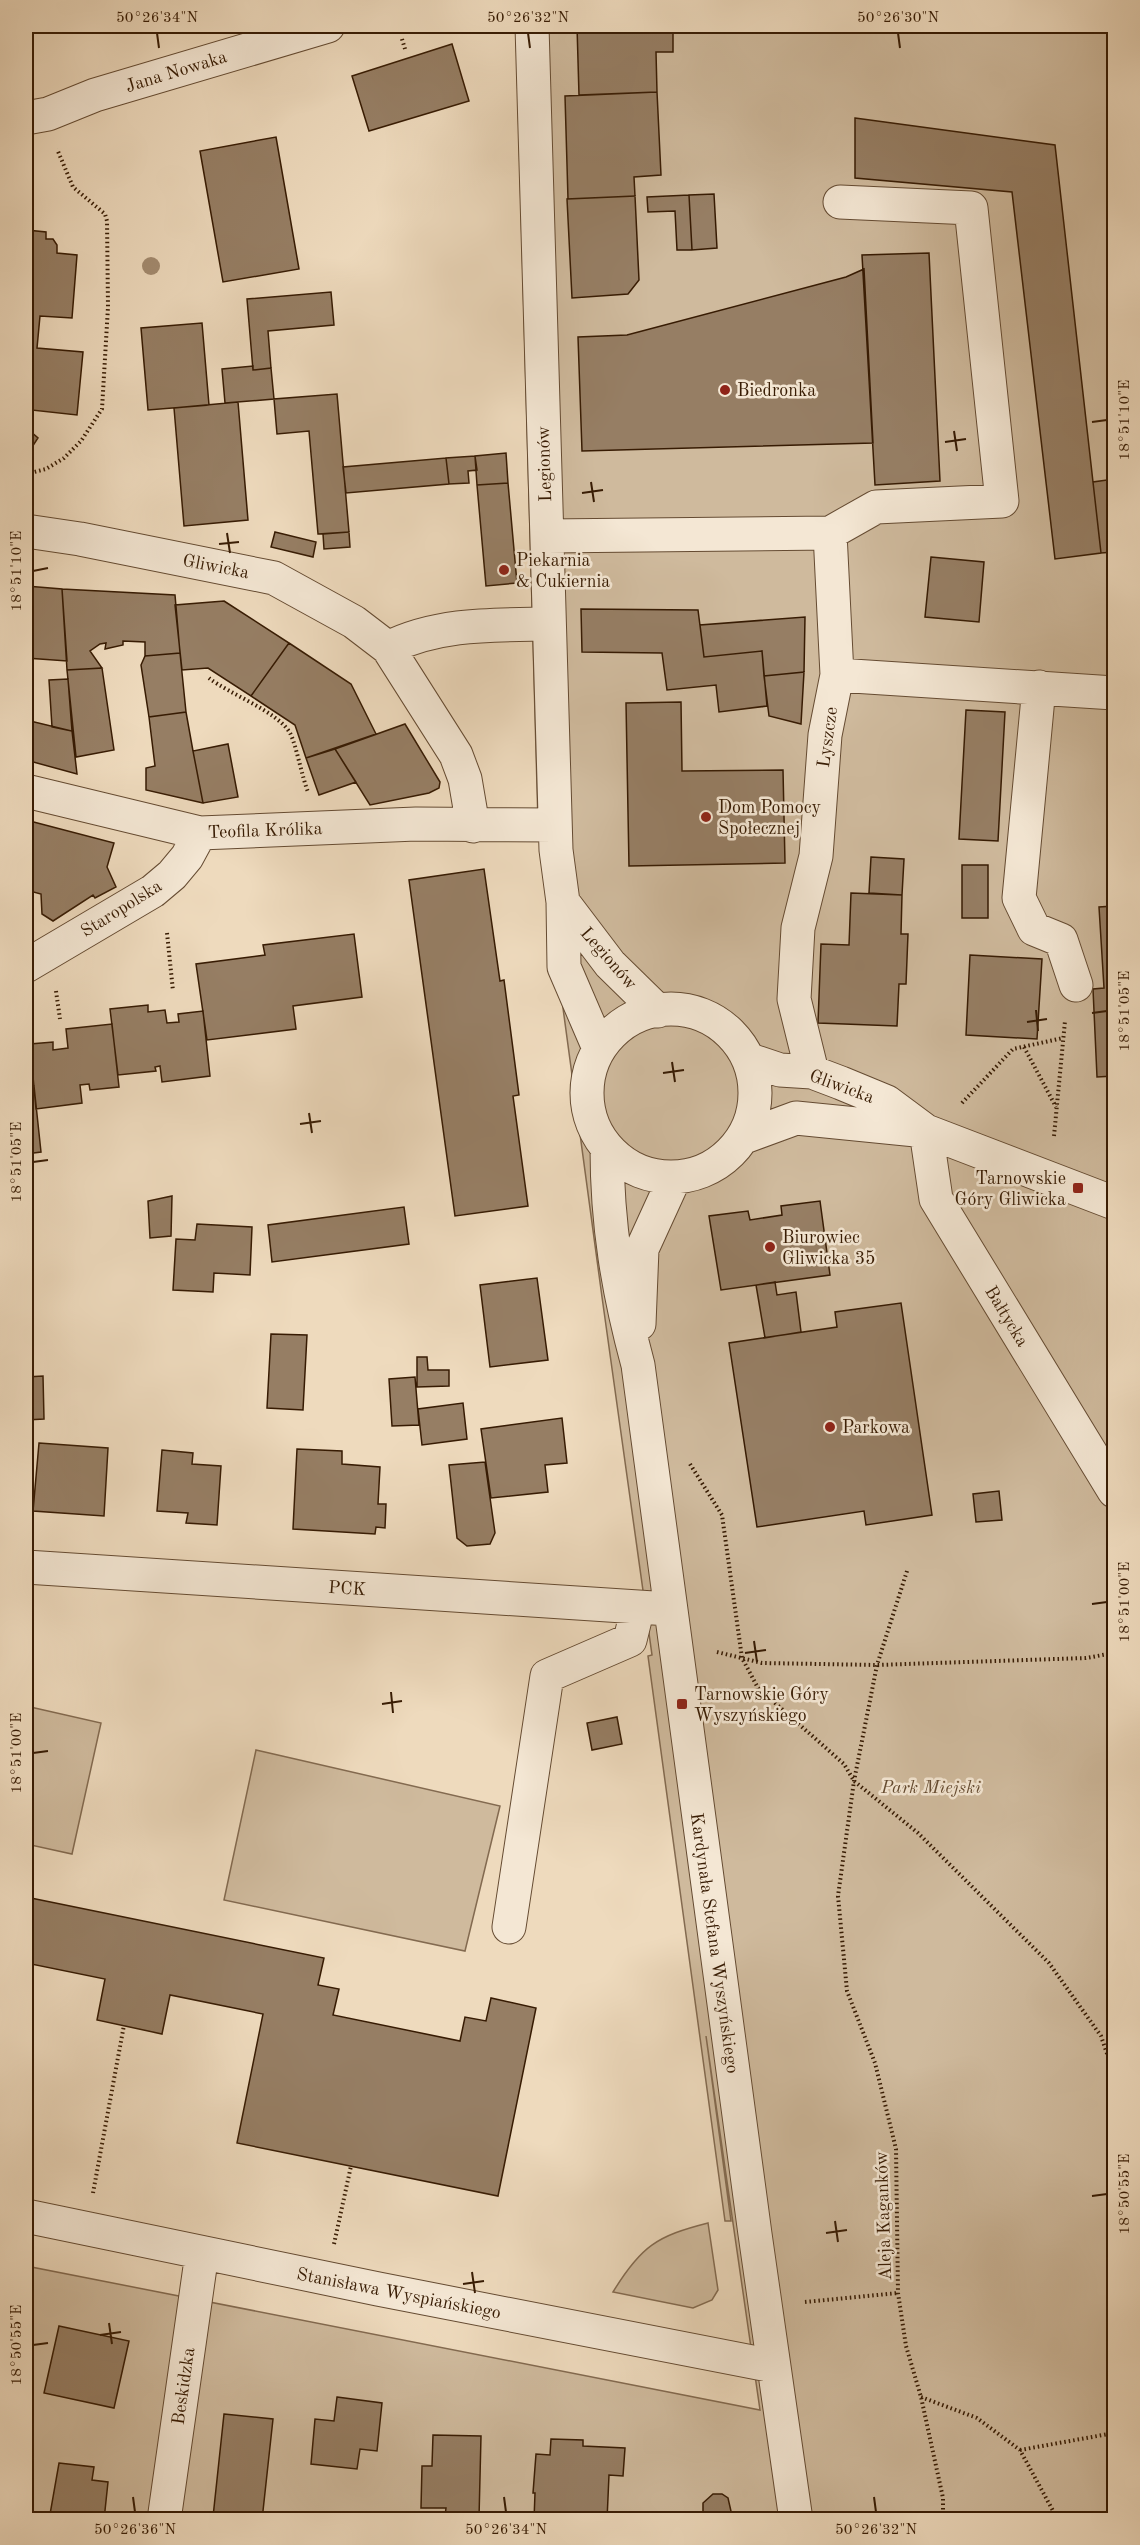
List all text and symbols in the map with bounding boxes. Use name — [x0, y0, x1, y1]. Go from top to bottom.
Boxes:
text: 50°26'34"N — [116, 11, 198, 26]
text: 50°26'32"N — [487, 11, 569, 26]
text: 50°26'30"N — [857, 11, 939, 26]
street label: Jana Nowaka — [123, 48, 229, 96]
text: 18°51'10"E — [1118, 380, 1133, 460]
place label: Biedronka — [737, 382, 816, 400]
marker: Biedronka — [718, 383, 732, 397]
street label: Legionów — [535, 426, 555, 502]
text: 18°51'10"E — [10, 531, 25, 611]
street label: Gliwicka — [181, 552, 251, 582]
place label: Piekarnia & Cukiernia — [516, 552, 610, 591]
marker: Piekarnia & Cukiernia — [497, 563, 511, 577]
street label: Lyszcze — [815, 705, 841, 769]
place label: Dom Pomocy Społecznej — [718, 799, 822, 838]
marker: Dom Pomocy Społecznej — [699, 810, 713, 824]
street label: Teofila Królika — [207, 820, 323, 842]
street label: Staropolska — [78, 877, 165, 941]
street label: Legionów — [576, 924, 640, 993]
text: 18°51'05"E — [1118, 971, 1133, 1051]
street label: Gliwicka — [807, 1067, 877, 1107]
text: 18°51'05"E — [10, 1122, 25, 1202]
place label: Tarnowskie Góry Gliwicka — [955, 1170, 1066, 1209]
marker: Tarnowskie Góry Gliwicka — [1071, 1181, 1085, 1195]
place label: Biurowiec Gliwicka 35 — [782, 1229, 876, 1268]
marker: Biurowiec Gliwicka 35 — [763, 1240, 777, 1254]
street label: Bałtycka — [981, 1283, 1031, 1350]
place label: Parkowa — [842, 1419, 910, 1437]
marker: Parkowa — [823, 1420, 837, 1434]
text: 18°51'00"E — [1118, 1562, 1133, 1642]
street label: PCK — [327, 1579, 366, 1599]
place label: Tarnowskie Góry Wyszyńskiego — [694, 1686, 829, 1725]
marker: Tarnowskie Góry Wyszyńskiego — [675, 1697, 689, 1711]
text: 18°51'00"E — [10, 1713, 25, 1793]
park label: Park Miejski — [880, 1779, 981, 1797]
street label: Kardynała Stefana Wyszyńskiego — [687, 1812, 741, 2075]
street label: Aleja Kaganków — [873, 2151, 895, 2281]
text: 18°50'55"E — [1118, 2154, 1133, 2234]
street label: Stanisława Wyspiańskiego — [295, 2265, 503, 2323]
text: 18°50'55"E — [10, 2305, 25, 2385]
street label: Beskidzka — [170, 2346, 198, 2426]
text: 50°26'36"N — [94, 2523, 176, 2538]
text: 50°26'34"N — [465, 2523, 547, 2538]
text: 50°26'32"N — [835, 2523, 917, 2538]

